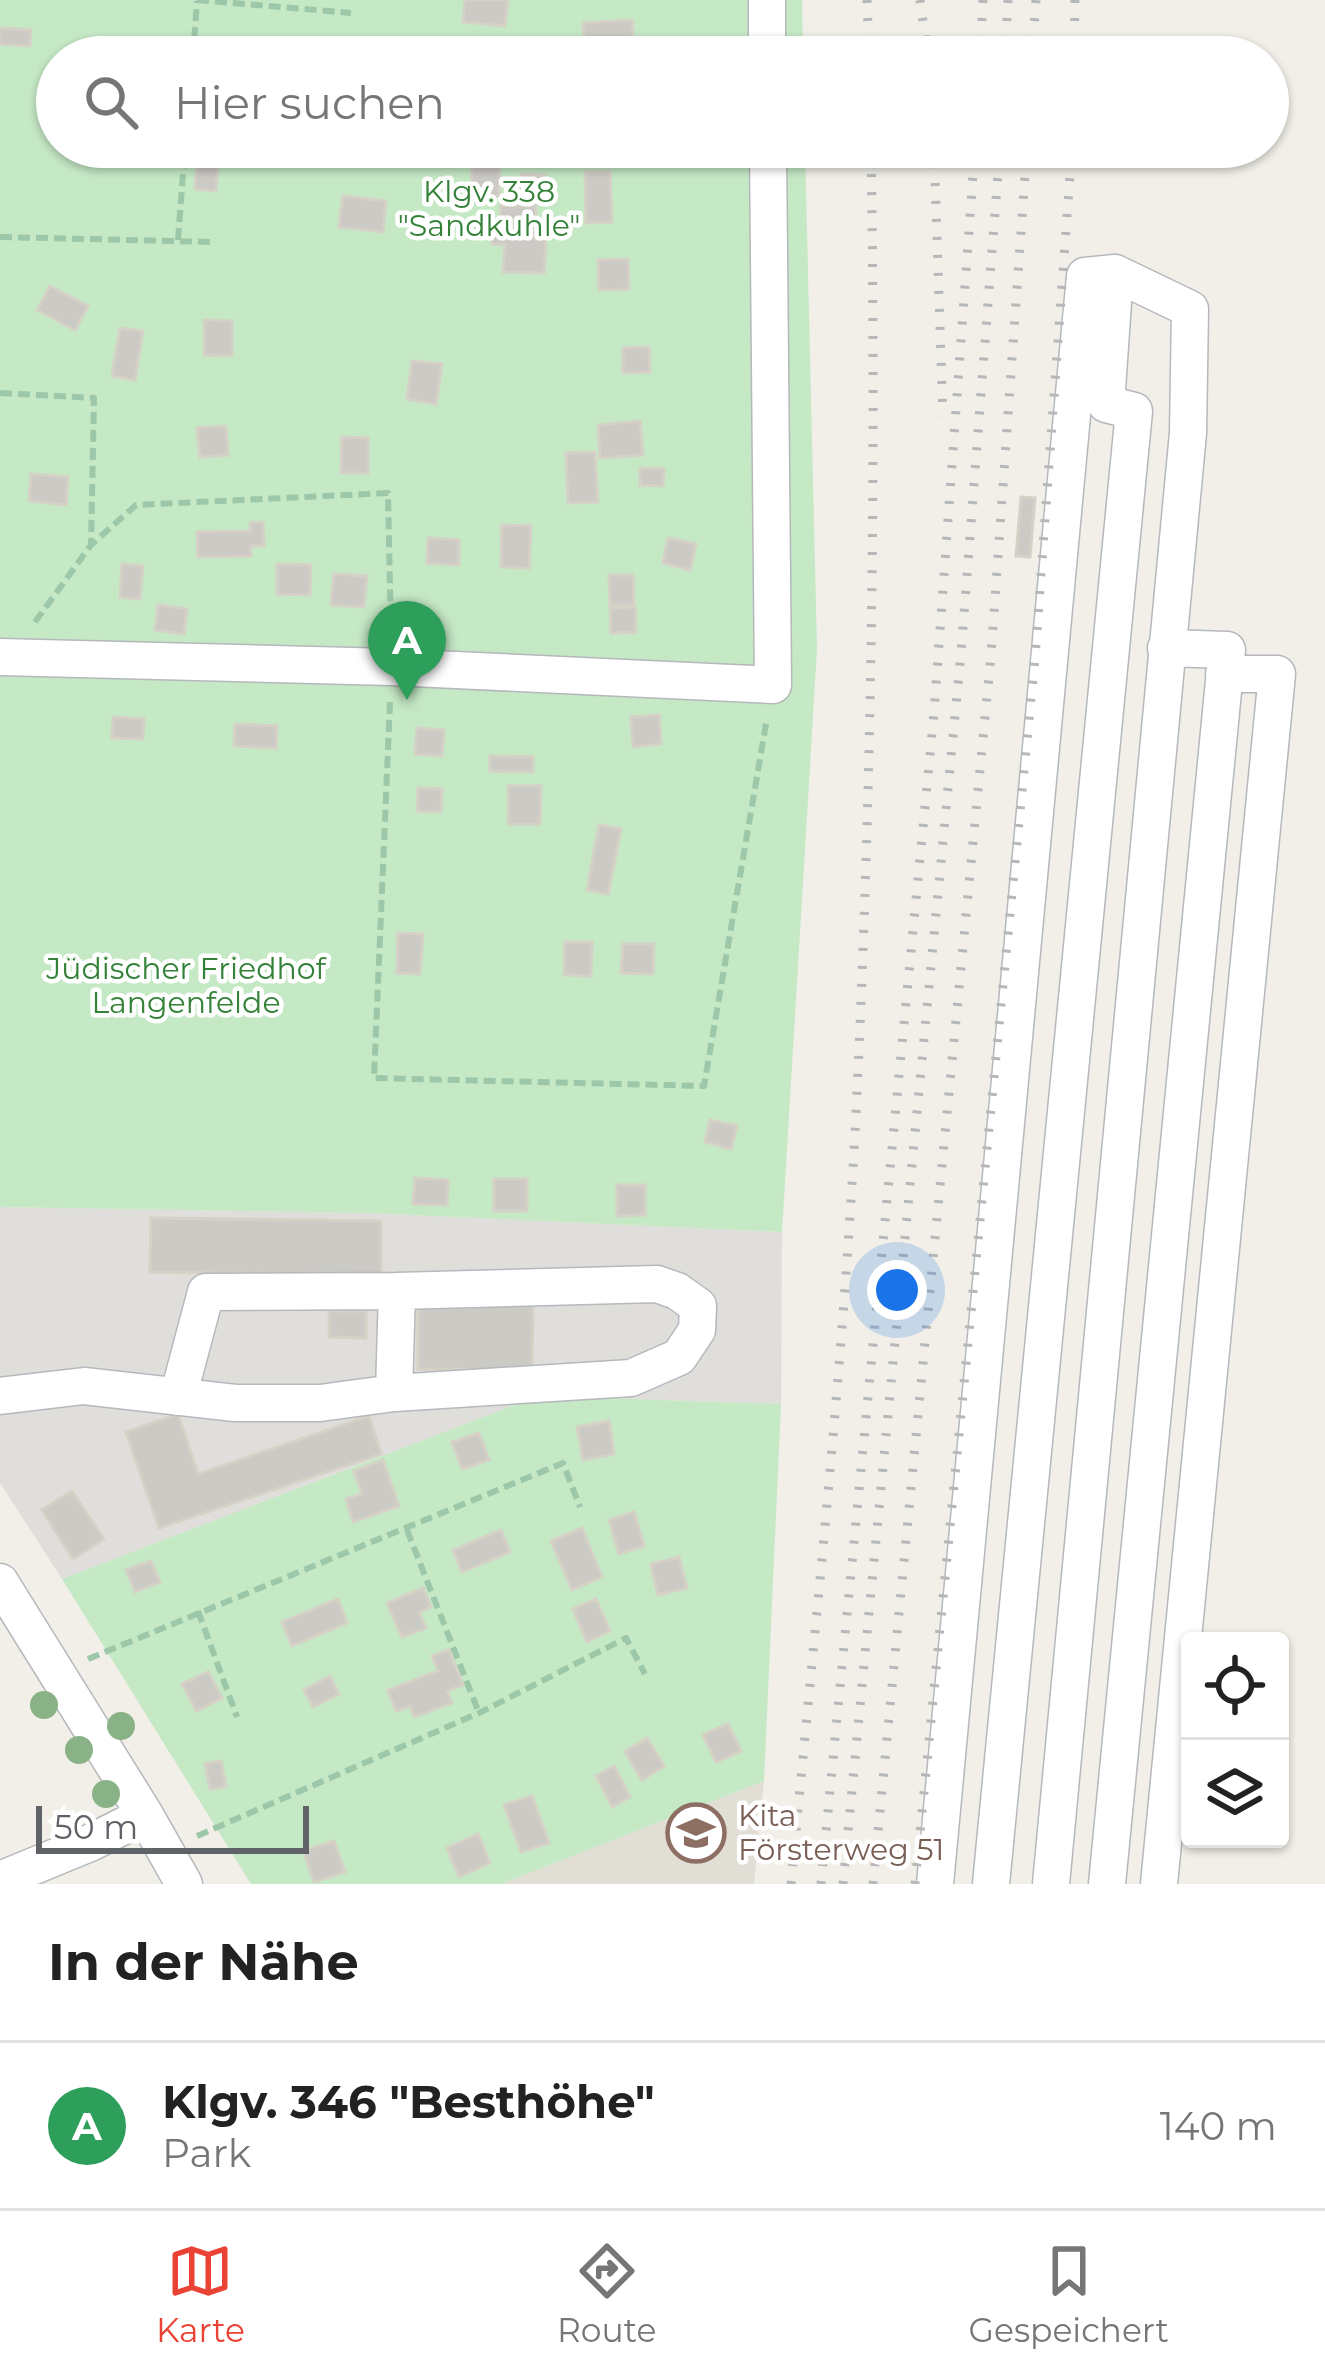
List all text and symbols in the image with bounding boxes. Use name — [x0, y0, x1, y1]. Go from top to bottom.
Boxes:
search box — [36, 36, 1289, 168]
icon: search — [78, 69, 144, 135]
text: Hier suchen — [174, 75, 445, 130]
park label: Klgv. 338 "Sandkuhle" — [398, 173, 580, 244]
pin: A — [368, 601, 446, 700]
park label: Jüdischer Friedhof Langenfelde — [45, 950, 328, 1021]
your location — [867, 1260, 927, 1320]
map controls — [1181, 1632, 1289, 1848]
button: locate — [1181, 1632, 1289, 1740]
button: layers — [1181, 1740, 1289, 1848]
place label: Kita Försterweg 51 — [738, 1797, 944, 1868]
scale bar — [36, 1800, 309, 1853]
school or university icon: Kita Försterweg 51 — [665, 1802, 727, 1864]
text: 50 m — [54, 1807, 138, 1847]
text: In der Nähe — [48, 1931, 359, 1993]
text: Klgv. 346 "Besthöhe" — [162, 2074, 655, 2129]
text: A — [72, 2102, 102, 2150]
text: 140 m — [1160, 2102, 1277, 2150]
text: Park — [162, 2129, 251, 2177]
tab: Karte — [156, 2238, 245, 2350]
tab: Route — [557, 2238, 656, 2350]
tab: Gespeichert — [969, 2238, 1169, 2350]

